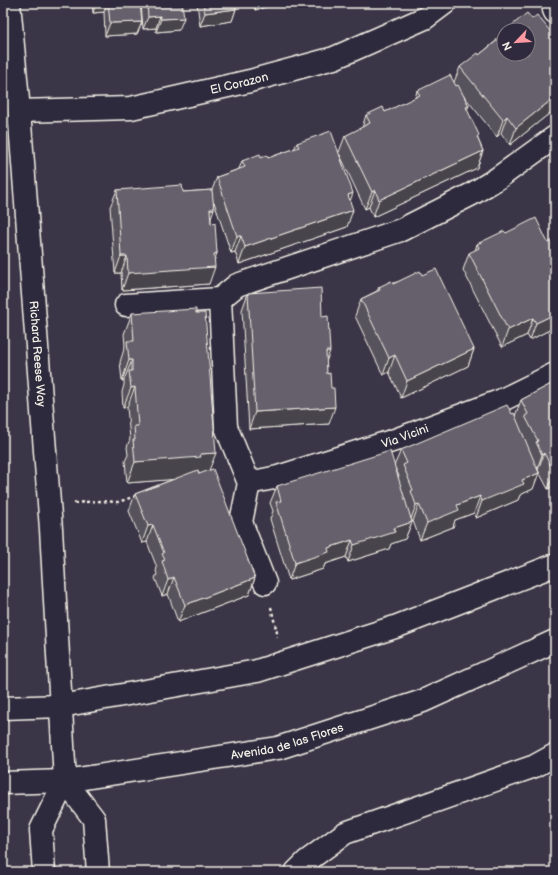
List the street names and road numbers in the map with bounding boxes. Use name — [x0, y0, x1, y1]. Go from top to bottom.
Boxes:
street label: El Corazon — [209, 69, 270, 97]
street label: Richard Reese Way — [26, 300, 49, 408]
street label: Via Vicini — [380, 421, 431, 451]
street label: Avenida de las Flores — [230, 720, 345, 763]

